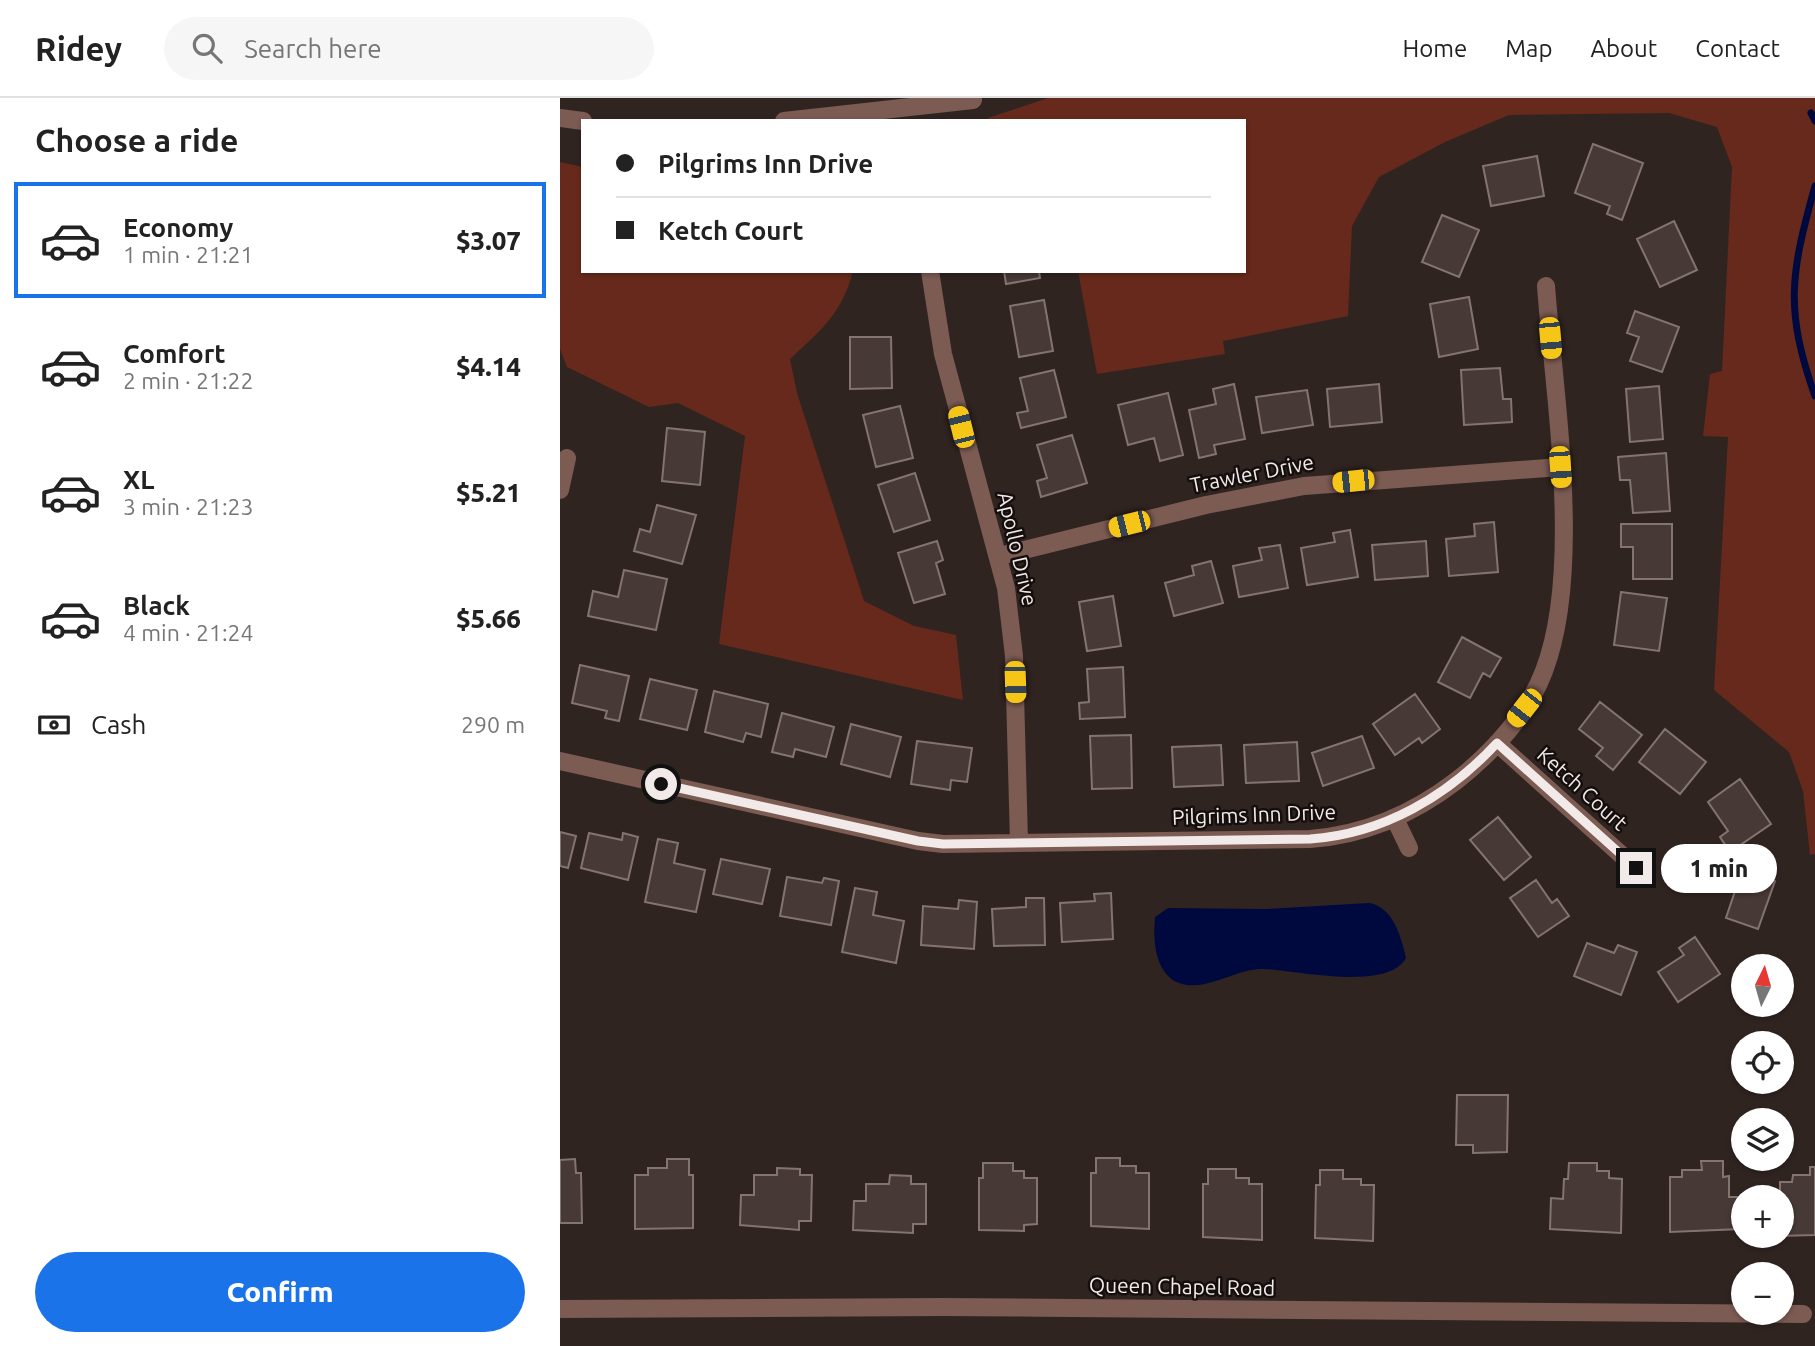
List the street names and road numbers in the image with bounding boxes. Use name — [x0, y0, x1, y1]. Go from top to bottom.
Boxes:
street label: Trawler Drive — [1188, 449, 1316, 497]
street label: Apollo Drive — [993, 490, 1043, 608]
street label: Ketch Court — [1533, 742, 1632, 835]
street label: Pilgrims Inn Drive — [1172, 799, 1336, 829]
street label: Queen Chapel Road — [1089, 1272, 1275, 1300]

